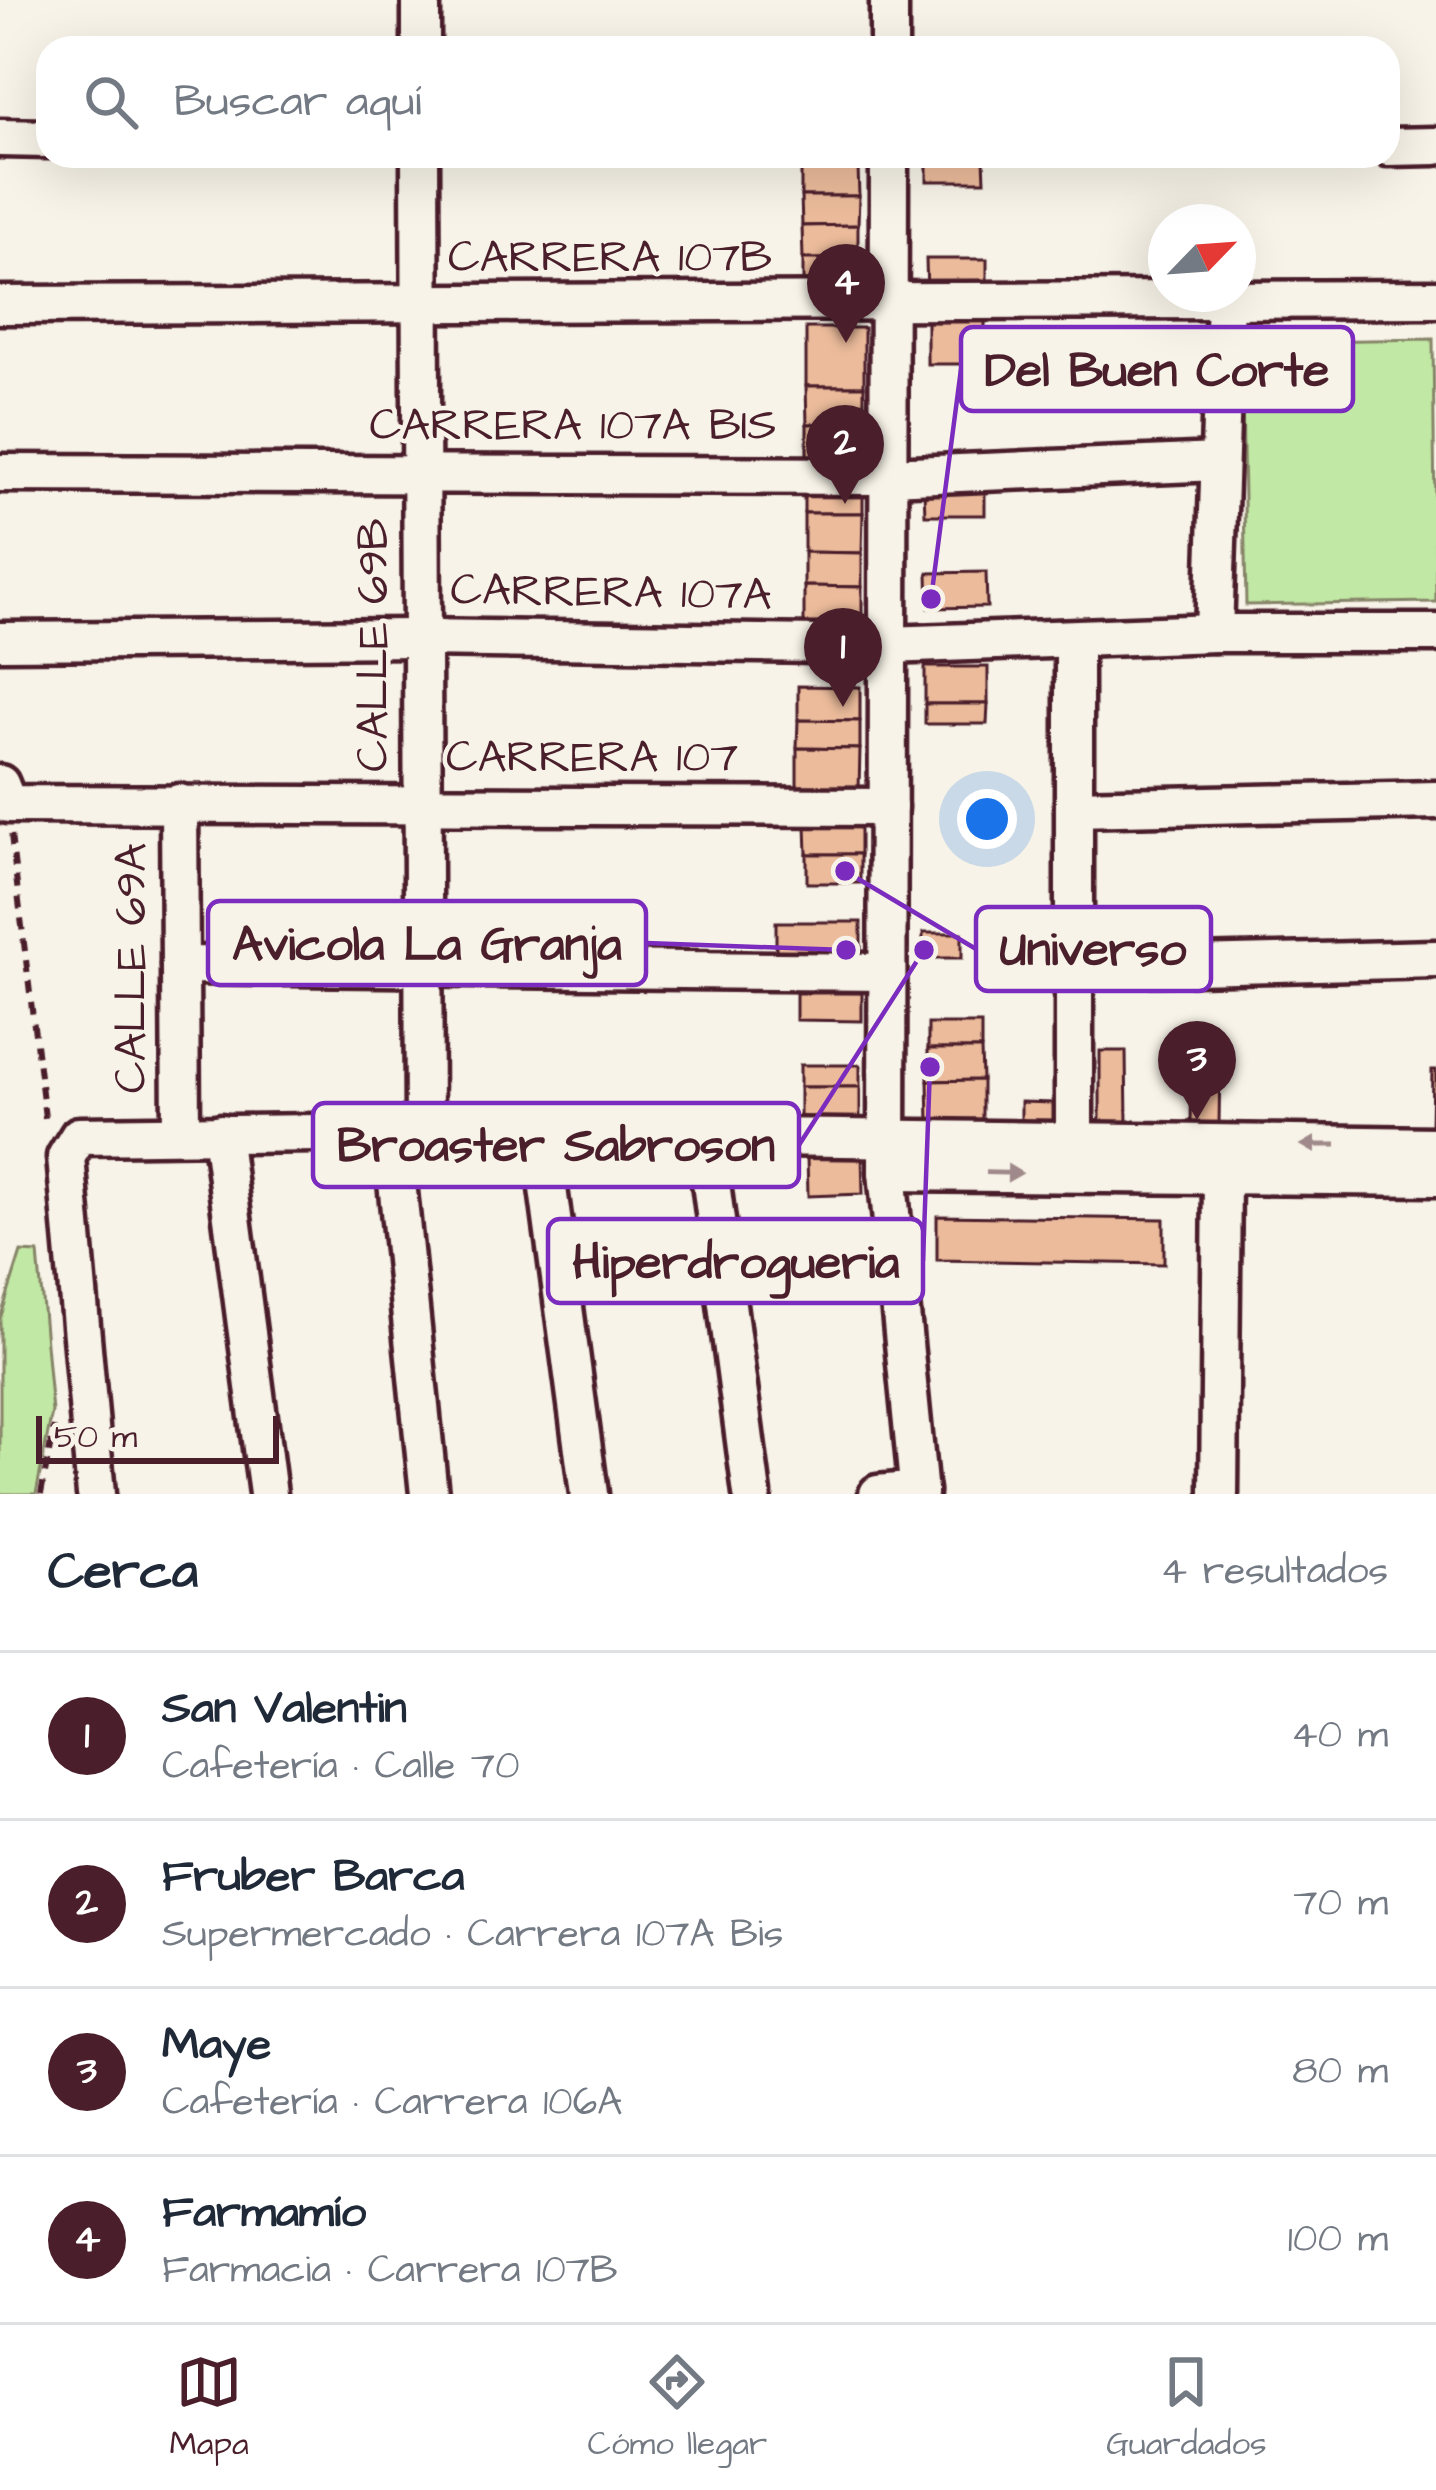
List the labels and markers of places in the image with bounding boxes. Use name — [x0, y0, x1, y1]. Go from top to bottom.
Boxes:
pin: 4 — [807, 244, 885, 343]
callout: Del Buen Corte — [961, 327, 1353, 411]
pin: 2 — [806, 405, 884, 504]
pin: 1 — [804, 608, 882, 707]
callout: Avicola La Granja — [208, 901, 646, 985]
callout: Universo — [976, 907, 1211, 991]
pin: 3 — [1158, 1021, 1236, 1120]
callout: Broaster Sabroson — [313, 1103, 799, 1187]
callout: Hiperdrogueria — [548, 1219, 923, 1303]

